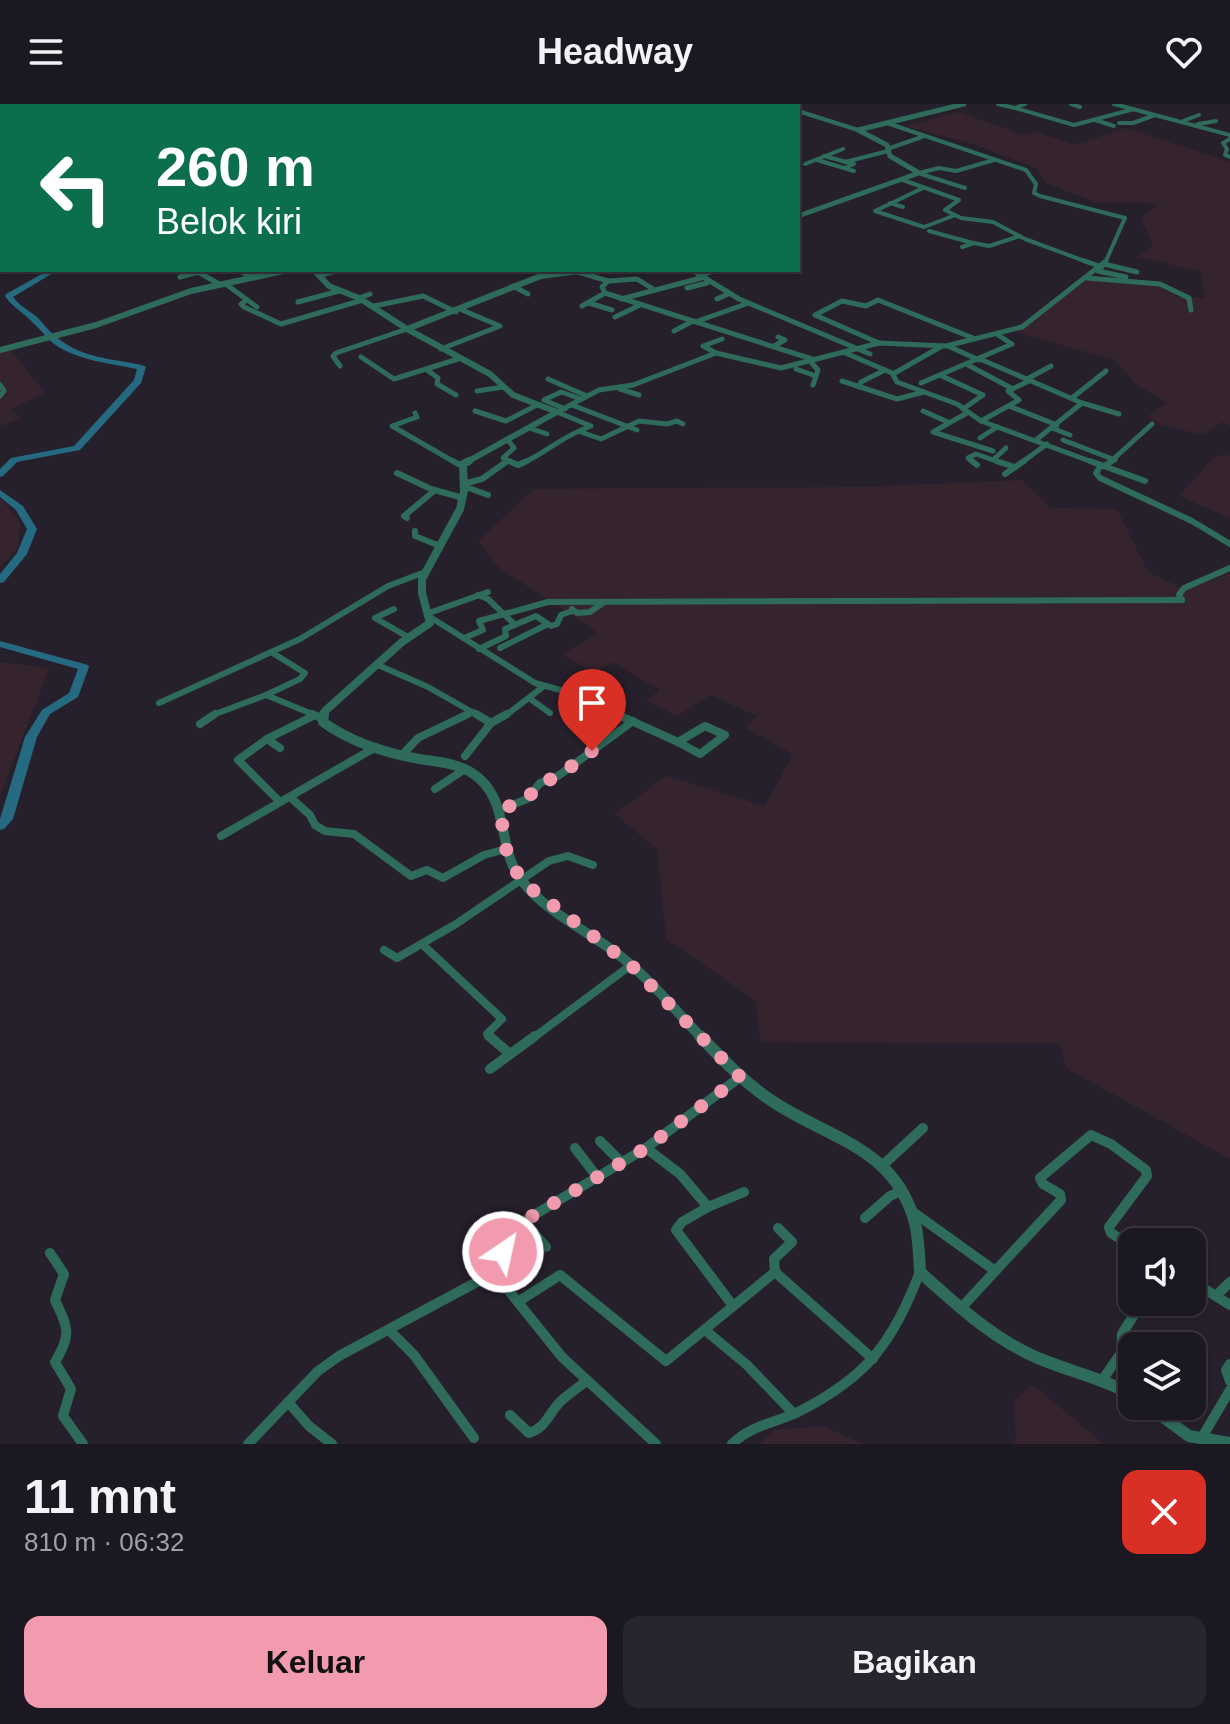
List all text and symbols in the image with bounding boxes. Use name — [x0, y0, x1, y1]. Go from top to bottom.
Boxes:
icon: menu — [24, 30, 68, 74]
icon: heart — [1162, 30, 1206, 74]
text: Headway — [537, 31, 693, 72]
text: 260 m — [156, 135, 315, 198]
icon: left — [24, 136, 128, 240]
text: Belok kiri — [156, 201, 302, 242]
pin — [558, 669, 626, 751]
icon: arrive — [570, 681, 614, 725]
position arrow — [461, 1210, 545, 1294]
map controls — [1118, 1228, 1206, 1420]
button: sound — [1118, 1228, 1206, 1316]
button: layers — [1118, 1332, 1206, 1420]
text: 11 mnt — [24, 1470, 176, 1523]
button: close — [1122, 1470, 1206, 1554]
text: 810 m · 06:32 — [24, 1527, 184, 1557]
button: Keluar — [24, 1616, 607, 1708]
button: Bagikan — [623, 1616, 1206, 1708]

